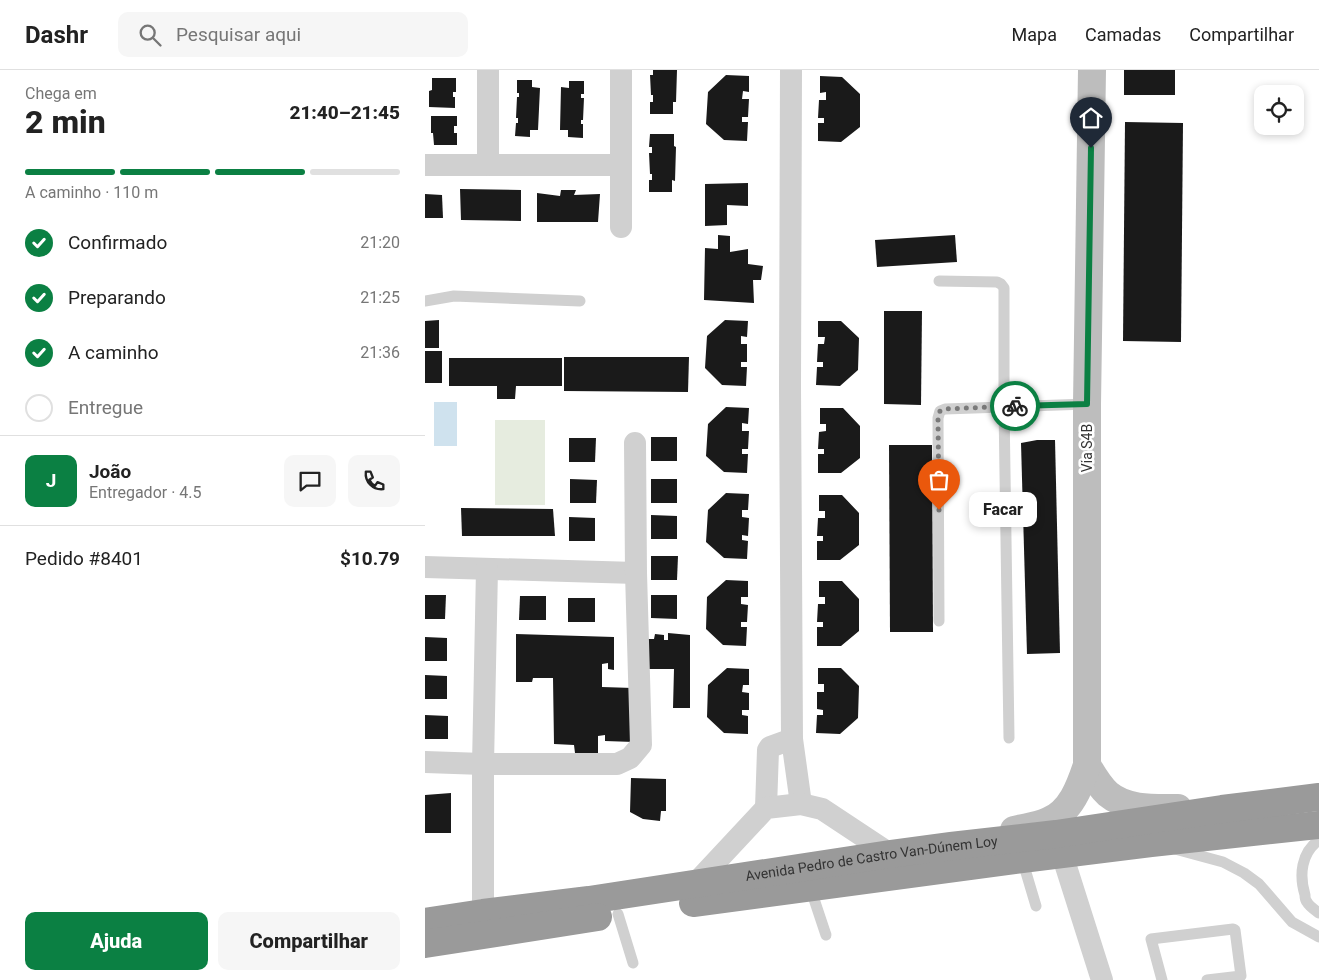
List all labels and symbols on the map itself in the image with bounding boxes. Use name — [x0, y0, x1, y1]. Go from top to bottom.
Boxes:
pin — [1070, 97, 1112, 148]
courier — [990, 381, 1040, 431]
street label: Via S4B — [1079, 424, 1095, 472]
pin — [918, 459, 960, 510]
callout: Facar — [969, 492, 1037, 528]
street label: Avenida Pedro de Castro Van-Dúnem Loy — [744, 833, 999, 884]

